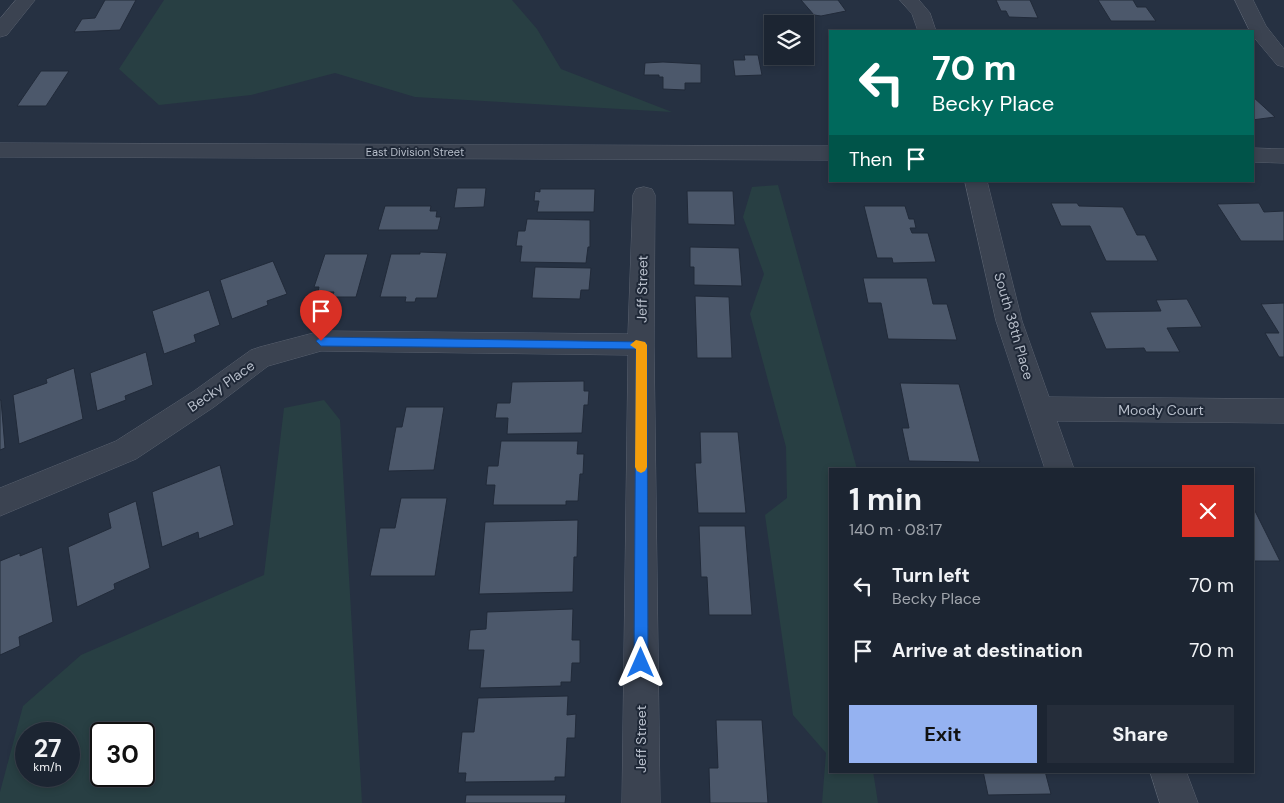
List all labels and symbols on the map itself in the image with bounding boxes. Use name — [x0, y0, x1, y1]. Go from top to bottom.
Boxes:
street label: East Division Street — [366, 145, 464, 159]
street label: Jeff Street — [632, 255, 652, 323]
street label: South 38th Place — [990, 270, 1038, 382]
pin — [300, 290, 342, 341]
street label: Becky Place — [184, 356, 258, 416]
street label: Moody Court — [1118, 401, 1204, 419]
position arrow — [614, 636, 666, 688]
street label: Jeff Street — [632, 705, 650, 773]
speed limit sign: 30 — [90, 722, 155, 787]

